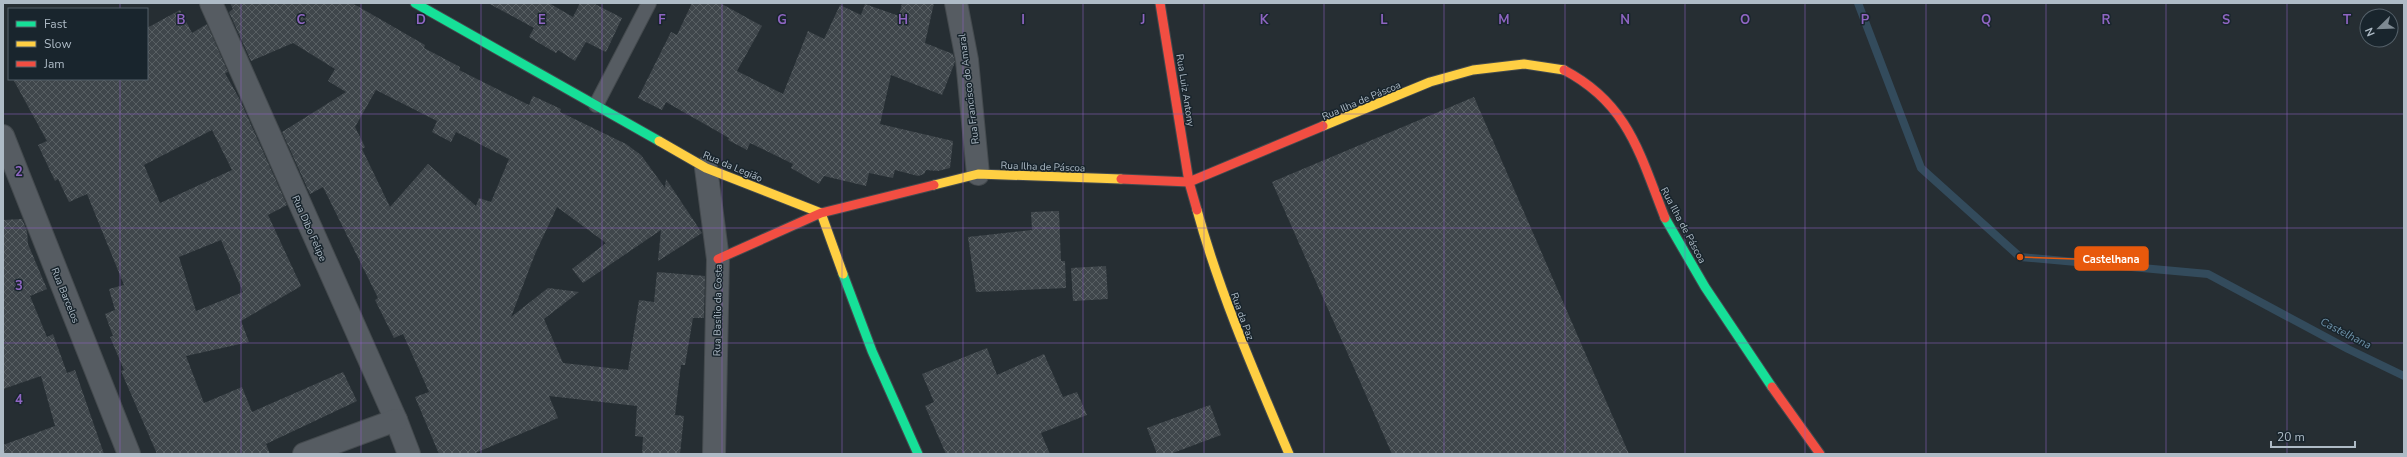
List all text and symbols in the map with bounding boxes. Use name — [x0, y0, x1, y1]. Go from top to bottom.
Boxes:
legend — [8, 8, 148, 80]
north arrow — [2359, 8, 2399, 48]
text: B — [177, 11, 186, 29]
text: C — [297, 11, 306, 29]
text: D — [416, 11, 426, 29]
text: E — [538, 11, 546, 29]
text: F — [658, 11, 666, 29]
text: G — [777, 11, 787, 29]
text: H — [898, 11, 908, 29]
text: I — [1021, 11, 1025, 29]
text: J — [1140, 11, 1145, 29]
text: K — [1260, 11, 1269, 29]
text: L — [1380, 11, 1388, 29]
text: M — [1498, 11, 1510, 29]
text: N — [1620, 11, 1630, 29]
text: O — [1740, 11, 1750, 29]
text: P — [1861, 11, 1870, 29]
text: Q — [1981, 11, 1991, 29]
text: R — [2102, 11, 2111, 29]
text: S — [2222, 11, 2230, 29]
text: T — [2343, 11, 2352, 29]
text: Fast — [44, 16, 67, 32]
text: N — [2362, 25, 2379, 38]
street label: Rua Francisco do Amaral — [955, 33, 983, 145]
text: Slow — [44, 36, 72, 52]
street label: Rua Luiz Antony — [1172, 53, 1198, 128]
text: Jam — [43, 56, 65, 72]
street label: Rua Ilha de Páscoa — [1320, 78, 1403, 124]
street label: Rua da Legião — [701, 148, 765, 186]
street label: Rua Ilha de Páscoa — [1000, 159, 1085, 175]
text: 2 — [15, 163, 23, 181]
street label: Rua Ilha de Páscoa — [1657, 185, 1709, 266]
street label: Rua Dibo Felipe — [288, 193, 330, 264]
callout: Castelhana — [2075, 247, 2148, 270]
text: Castelhana — [2082, 252, 2140, 267]
street label: Rua Basílio da Costa — [710, 264, 726, 356]
street label: Rua Barcelos — [48, 265, 83, 325]
text: 3 — [15, 277, 23, 295]
street label: Rua da Paz — [1227, 291, 1257, 343]
water label: Castelhana — [2318, 314, 2374, 353]
text: 4 — [15, 391, 23, 409]
scale bar — [2271, 423, 2355, 449]
text: 20 m — [2277, 429, 2305, 445]

